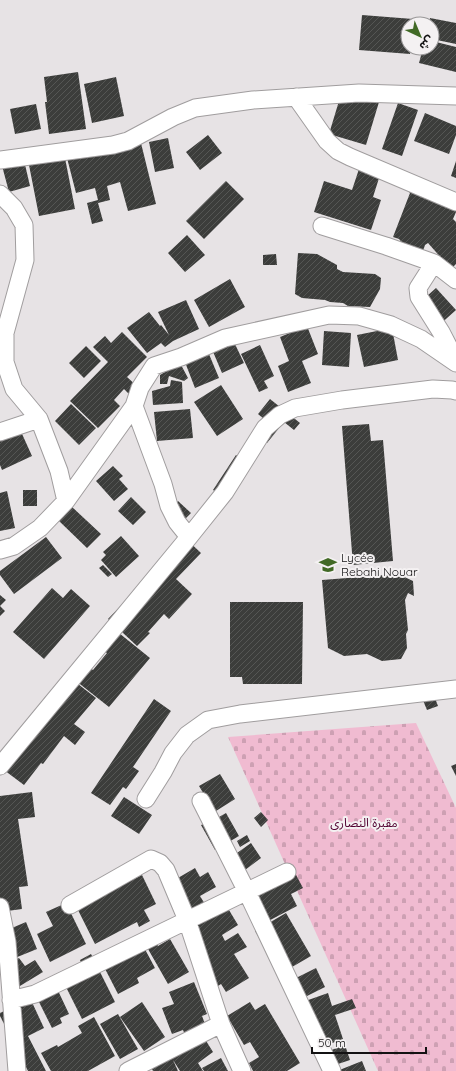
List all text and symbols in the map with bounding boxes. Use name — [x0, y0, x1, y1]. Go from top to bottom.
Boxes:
north arrow — [400, 16, 440, 56]
text: ش — [417, 33, 437, 53]
place label: Lycée Rebahi Nouar — [341, 550, 418, 579]
school or university icon: Lycée Rebahi Nouar — [318, 555, 338, 575]
park label: مقبرة النصارى — [330, 815, 398, 830]
scale bar — [312, 1029, 426, 1055]
text: 50 m — [318, 1035, 346, 1050]

